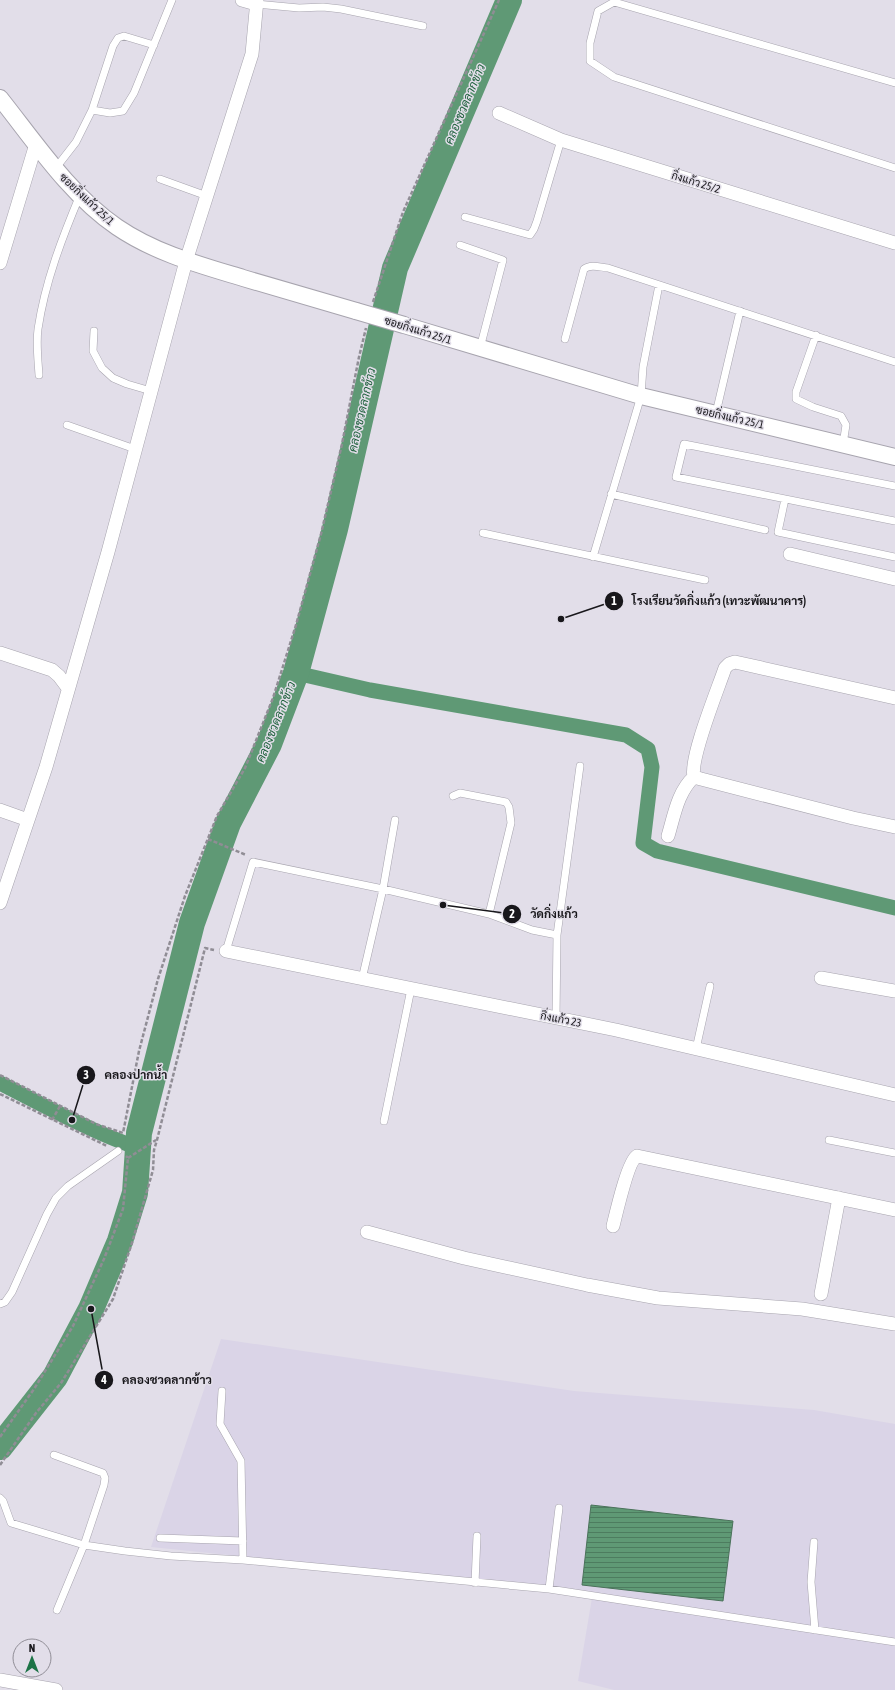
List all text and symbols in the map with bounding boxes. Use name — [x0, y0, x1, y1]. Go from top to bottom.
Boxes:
water label: คลองชวดลากข้าว — [442, 62, 488, 146]
street label: กิ่งแก้ว 25/2 — [670, 165, 723, 195]
street label: ซอยกิ่งแก้ว 25/1 — [57, 167, 120, 227]
street label: ซอยกิ่งแก้ว 25/1 — [383, 310, 455, 346]
water label: คลองชวดลากข้าว — [346, 367, 378, 453]
street label: ซอยกิ่งแก้ว 25/1 — [695, 399, 766, 431]
callout: โรงเรียนวัดกิ่งแก้ว (เทวะพัฒนาคาร) — [604, 589, 814, 613]
text: โรงเรียนวัดกิ่งแก้ว (เทวะพัฒนาคาร) — [631, 590, 806, 608]
text: 1 — [611, 594, 617, 608]
water label: คลองชวดลากข้าว — [253, 680, 299, 764]
callout: วัดกิ่งแก้ว — [502, 902, 585, 926]
text: วัดกิ่งแก้ว — [530, 903, 578, 921]
text: 2 — [509, 907, 515, 921]
street label: กิ่งแก้ว 23 — [539, 1005, 583, 1029]
callout: คลองปากน้ำ — [76, 1063, 175, 1087]
text: คลองปากน้ำ — [105, 1064, 167, 1082]
text: 3 — [83, 1068, 89, 1082]
callout: คลองชวดลากข้าว — [94, 1368, 220, 1392]
text: คลองชวดลากข้าว — [122, 1372, 212, 1387]
text: 4 — [100, 1373, 107, 1387]
north arrow — [12, 1638, 52, 1678]
text: N — [29, 1642, 35, 1654]

